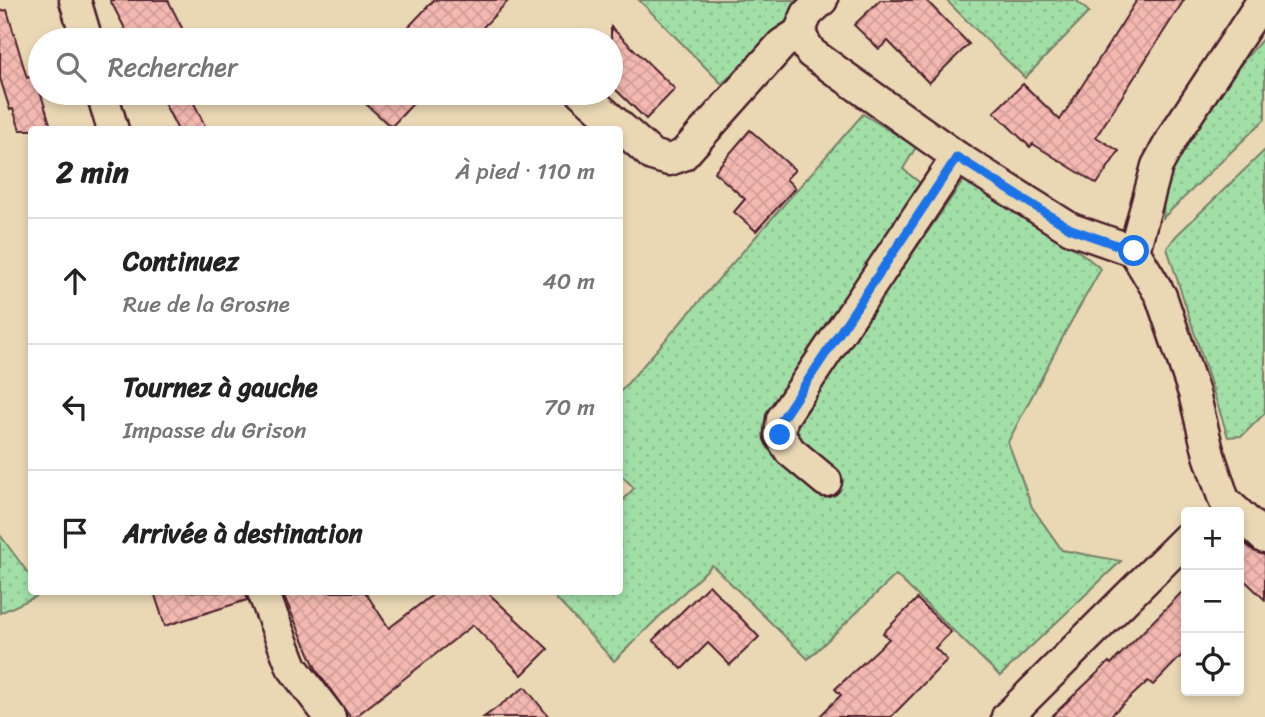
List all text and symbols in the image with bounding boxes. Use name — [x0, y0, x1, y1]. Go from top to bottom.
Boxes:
search box — [28, 28, 623, 105]
text: Rechercher — [108, 44, 238, 90]
icon: search — [52, 48, 90, 86]
text: 2 min — [56, 145, 129, 199]
text: À pied · 110 m — [455, 151, 595, 192]
route start — [1118, 235, 1149, 266]
text: Continuez — [123, 238, 239, 284]
text: 40 m — [542, 261, 595, 302]
icon: ahead — [56, 262, 94, 300]
text: Rue de la Grosne — [123, 284, 290, 325]
text: Tournez à gauche — [123, 364, 318, 410]
text: 70 m — [544, 387, 595, 428]
icon: left — [56, 388, 94, 426]
text: Impasse du Grison — [123, 410, 306, 451]
route end — [764, 419, 795, 450]
map controls — [1181, 507, 1244, 696]
button: + — [1181, 507, 1244, 570]
text: Arrivée à destination — [123, 510, 363, 556]
icon: arrive — [56, 514, 94, 552]
button: − — [1181, 570, 1244, 633]
button: locate — [1181, 633, 1244, 696]

